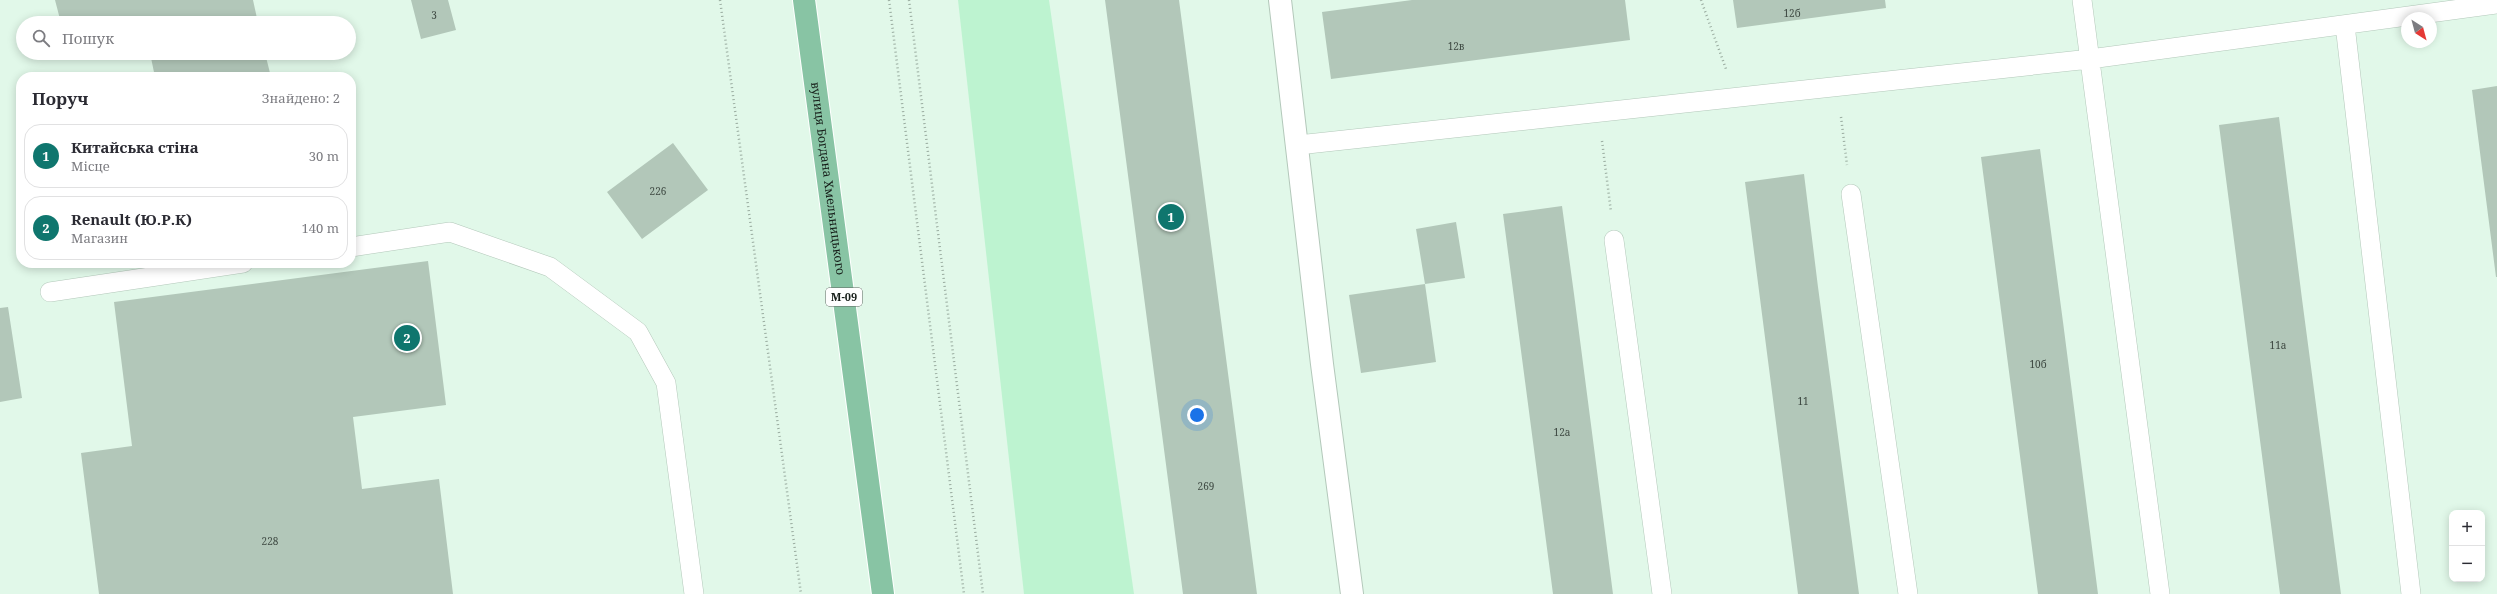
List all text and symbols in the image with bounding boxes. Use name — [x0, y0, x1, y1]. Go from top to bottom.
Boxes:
house number: 12б — [1783, 6, 1801, 20]
house number: 3 — [431, 8, 437, 22]
north arrow — [2401, 12, 2437, 48]
search box — [16, 16, 356, 60]
icon: search — [30, 27, 52, 49]
text: Пошук — [62, 28, 114, 48]
house number: 12в — [1448, 39, 1465, 53]
street label: вулиця Богдана Хмельницького — [807, 81, 849, 276]
text: Поруч — [32, 87, 88, 110]
text: Знайдено: 2 — [262, 89, 340, 107]
text: Китайська стіна — [71, 137, 199, 157]
text: 1 — [42, 147, 50, 165]
text: 30 m — [309, 147, 339, 165]
text: Місце — [71, 157, 110, 175]
house number: 226 — [650, 184, 667, 198]
pin: 1 — [1158, 202, 1184, 232]
text: Renault (Ю.Р.К) — [71, 209, 192, 229]
text: 2 — [42, 219, 50, 237]
text: 140 m — [302, 219, 339, 237]
text: Магазин — [71, 229, 128, 247]
road number: М-09 — [826, 288, 862, 306]
pin: 2 — [394, 323, 420, 353]
house number: 11а — [2270, 338, 2287, 352]
house number: 10б — [2029, 357, 2047, 371]
house number: 11 — [1797, 394, 1809, 408]
your location — [1187, 405, 1207, 425]
house number: 12а — [1554, 425, 1571, 439]
house number: 269 — [1198, 479, 1214, 493]
map controls — [2449, 510, 2485, 582]
button: + — [2449, 510, 2485, 546]
house number: 228 — [262, 534, 279, 548]
button: − — [2449, 546, 2485, 582]

